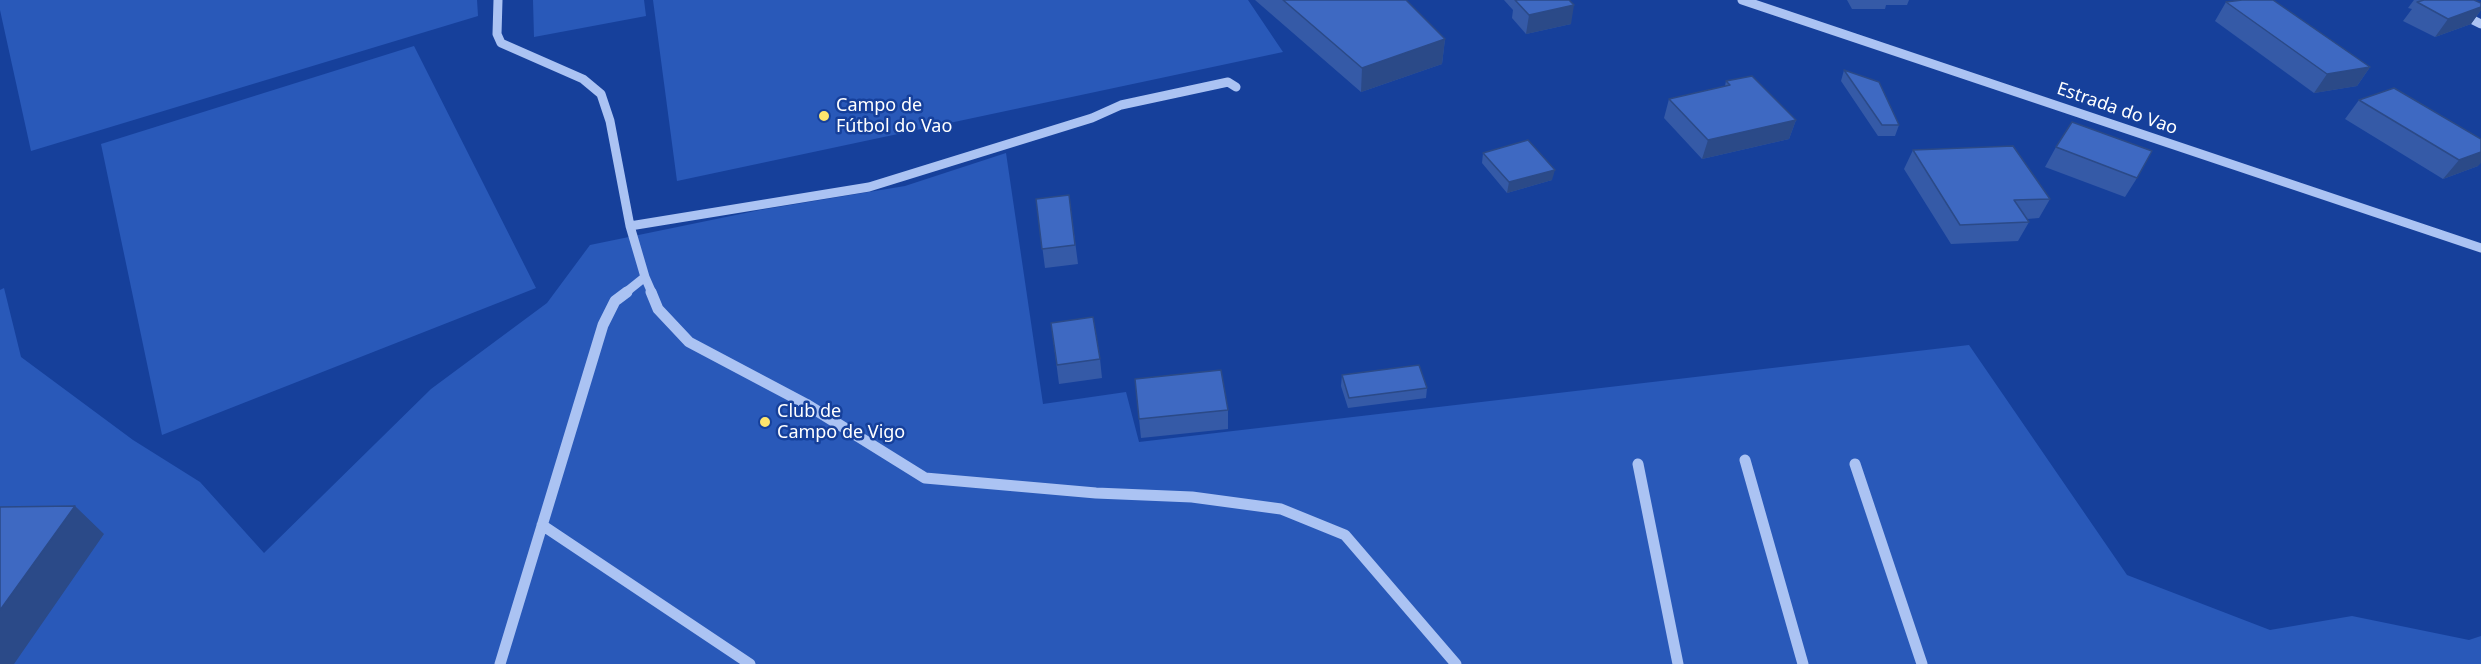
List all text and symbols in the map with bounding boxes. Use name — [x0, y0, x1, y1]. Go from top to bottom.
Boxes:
street label: Estrada do Vao — [2054, 78, 2180, 140]
place label: Campo de Fútbol do Vao — [836, 95, 952, 138]
marker: Campo de Fútbol do Vao — [817, 109, 831, 123]
place label: Club de Campo de Vigo — [777, 401, 905, 444]
marker: Club de Campo de Vigo — [758, 415, 772, 429]

